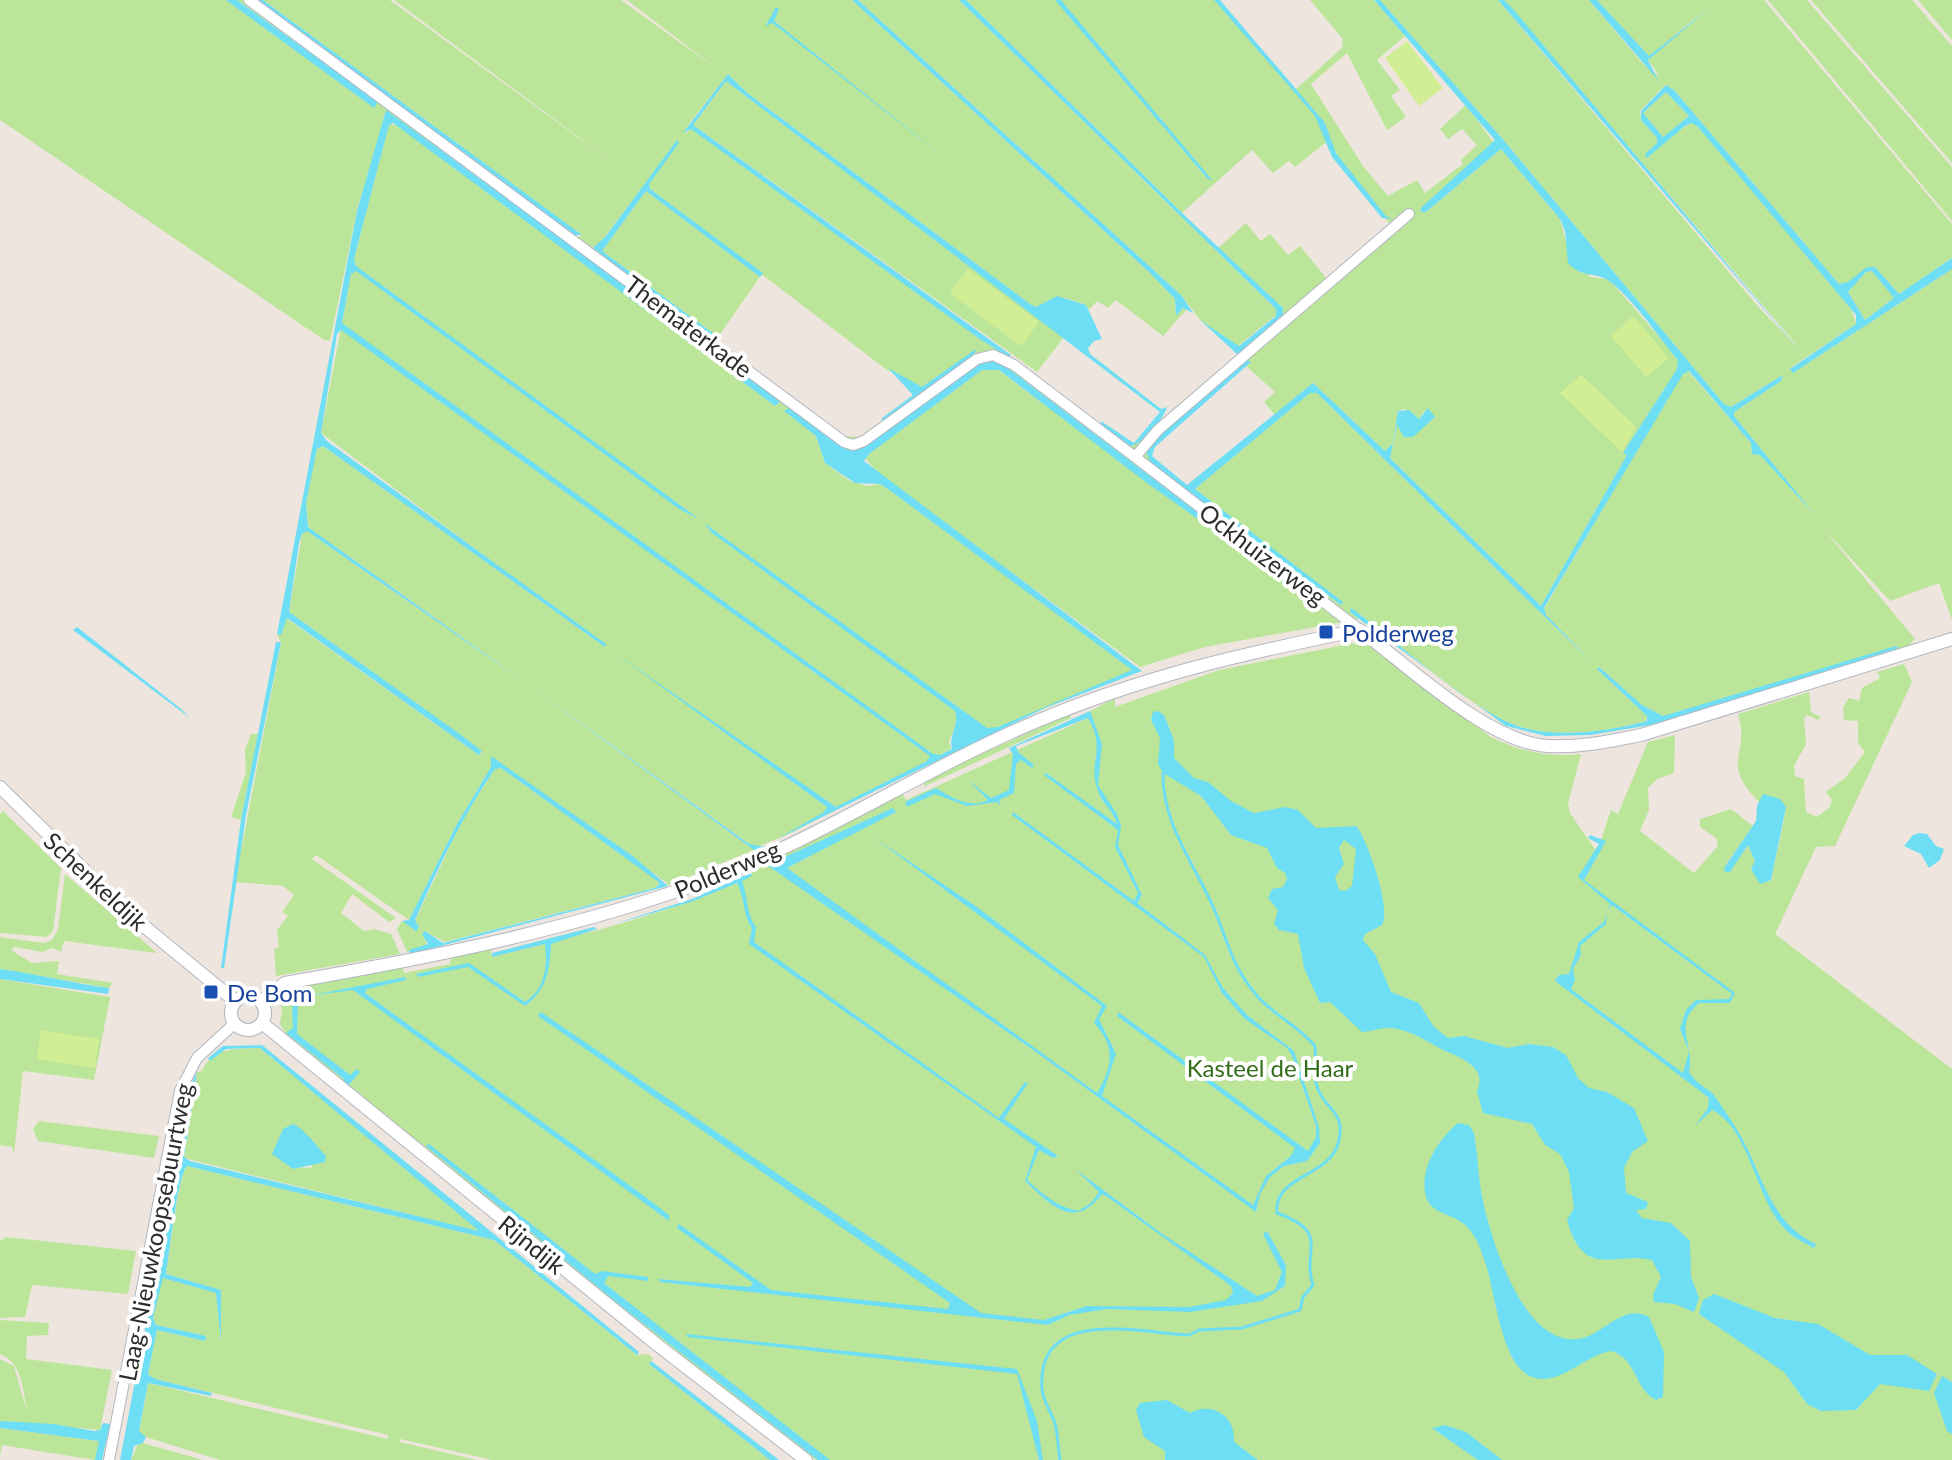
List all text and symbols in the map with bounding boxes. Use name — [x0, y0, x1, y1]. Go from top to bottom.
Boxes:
street label: Thematerkade — [620, 269, 758, 383]
street label: Ockhuizerweg — [1194, 497, 1332, 611]
place label: Polderweg — [1342, 618, 1454, 647]
marker: Polderweg — [1317, 623, 1335, 641]
street label: Schenkeldijk — [38, 826, 154, 937]
street label: Polderweg — [670, 834, 784, 904]
place label: De Bom — [227, 978, 313, 1007]
marker: De Bom — [202, 983, 220, 1001]
park label: Kasteel de Haar — [1187, 1053, 1354, 1082]
street label: Laag-Nieuwkoopsebuurtweg — [112, 1081, 198, 1383]
street label: Rijndijk — [493, 1209, 572, 1280]

